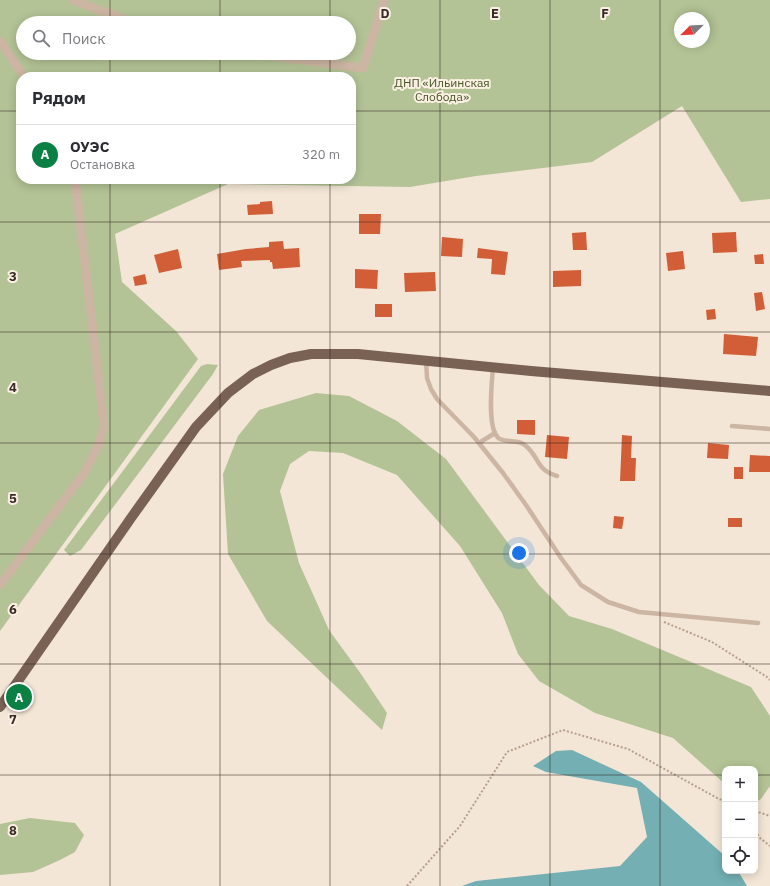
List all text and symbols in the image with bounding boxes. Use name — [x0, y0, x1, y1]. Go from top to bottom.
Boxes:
text: D — [380, 5, 390, 22]
text: E — [491, 5, 499, 22]
text: F — [601, 5, 609, 22]
north arrow — [674, 12, 710, 48]
search box — [16, 16, 356, 60]
icon: search — [30, 27, 52, 49]
text: Поиск — [62, 29, 105, 48]
park label: ДНП «Ильинская Слобода» — [394, 75, 490, 104]
text: Рядом — [32, 87, 86, 109]
text: ОУЭС — [70, 137, 109, 156]
text: A — [41, 146, 49, 163]
text: 320 m — [302, 146, 340, 163]
text: Остановка — [70, 156, 135, 173]
text: 3 — [9, 268, 17, 285]
text: 4 — [9, 379, 17, 396]
text: 5 — [9, 490, 17, 507]
your location — [509, 543, 529, 563]
text: 6 — [9, 601, 17, 618]
pin: A — [6, 682, 32, 712]
text: 7 — [9, 711, 17, 728]
map controls — [722, 766, 758, 874]
button: + — [722, 766, 758, 802]
button: − — [722, 802, 758, 838]
text: 8 — [9, 822, 17, 839]
button: locate — [722, 838, 758, 874]

